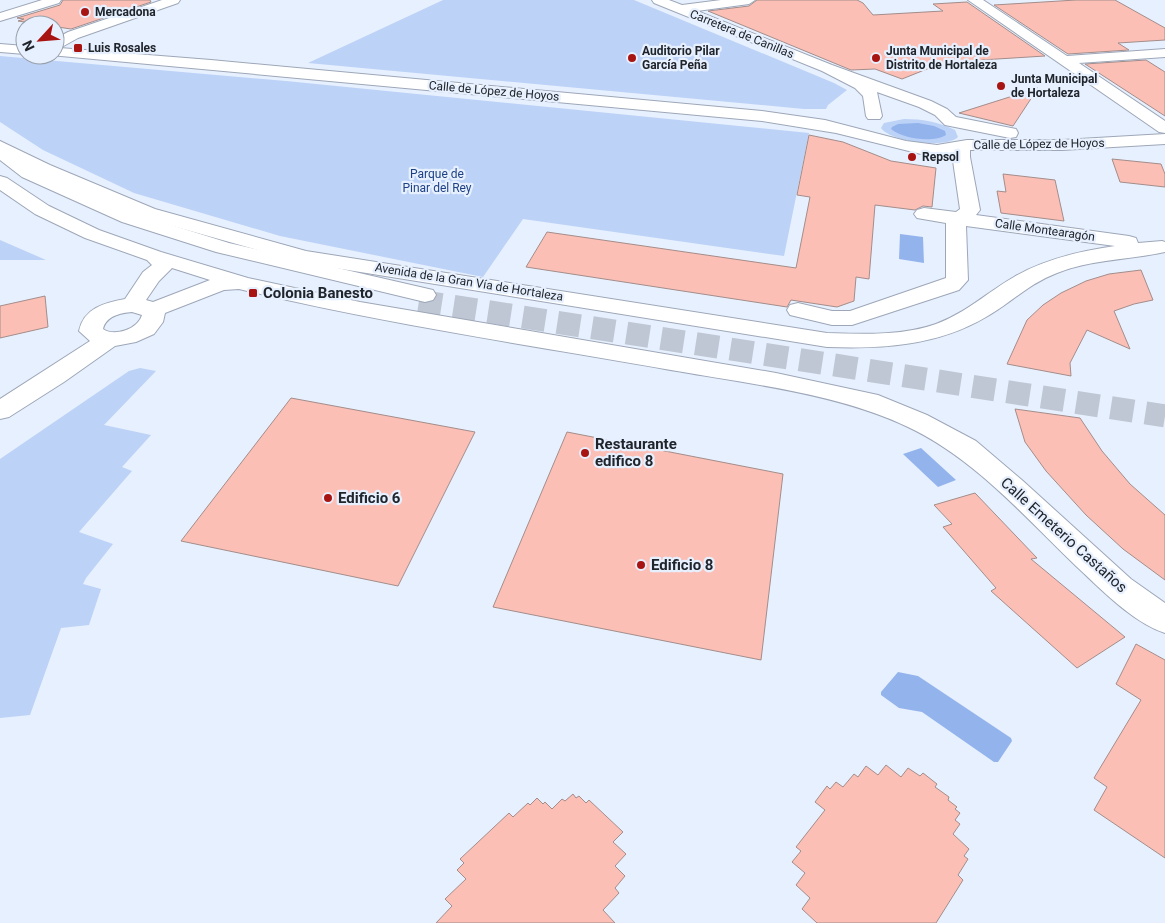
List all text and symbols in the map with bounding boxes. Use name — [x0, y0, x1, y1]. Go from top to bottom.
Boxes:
place label: Mercadona — [95, 5, 156, 19]
marker: Mercadona — [79, 6, 91, 18]
street label: Carretera de Canillas — [688, 7, 796, 61]
north arrow — [15, 15, 65, 65]
text: N — [19, 38, 38, 54]
place label: Luis Rosales — [88, 41, 156, 55]
marker: Luis Rosales — [72, 42, 84, 54]
place label: Auditorio Pilar García Peña — [642, 44, 720, 72]
place label: Junta Municipal de Distrito de Hortaleza — [886, 44, 998, 72]
marker: Auditorio Pilar García Peña — [626, 52, 638, 64]
marker: Junta Municipal de Distrito de Hortaleza — [870, 52, 882, 64]
place label: Junta Municipal de Hortaleza — [1011, 72, 1098, 100]
street label: Calle de López de Hoyos — [428, 78, 560, 104]
marker: Junta Municipal de Hortaleza — [995, 80, 1007, 92]
street label: Calle de López de Hoyos — [973, 136, 1105, 152]
place label: Repsol — [922, 150, 959, 164]
marker: Repsol — [906, 151, 918, 163]
park label: Parque de Pinar del Rey — [402, 167, 472, 195]
street label: Calle Montearagón — [994, 216, 1096, 244]
street label: Avenida de la Gran Vía de Hortaleza — [374, 260, 564, 304]
place label: Colonia Banesto — [263, 284, 373, 302]
marker: Colonia Banesto — [247, 287, 259, 299]
place label: Restaurante edifico 8 — [595, 435, 677, 470]
marker: Restaurante edifico 8 — [579, 447, 591, 459]
street label: Calle Emeterio Castaños — [997, 474, 1131, 596]
place label: Edificio 6 — [338, 489, 401, 507]
marker: Edificio 6 — [322, 492, 334, 504]
place label: Edificio 8 — [651, 556, 713, 574]
marker: Edificio 8 — [635, 559, 647, 571]

